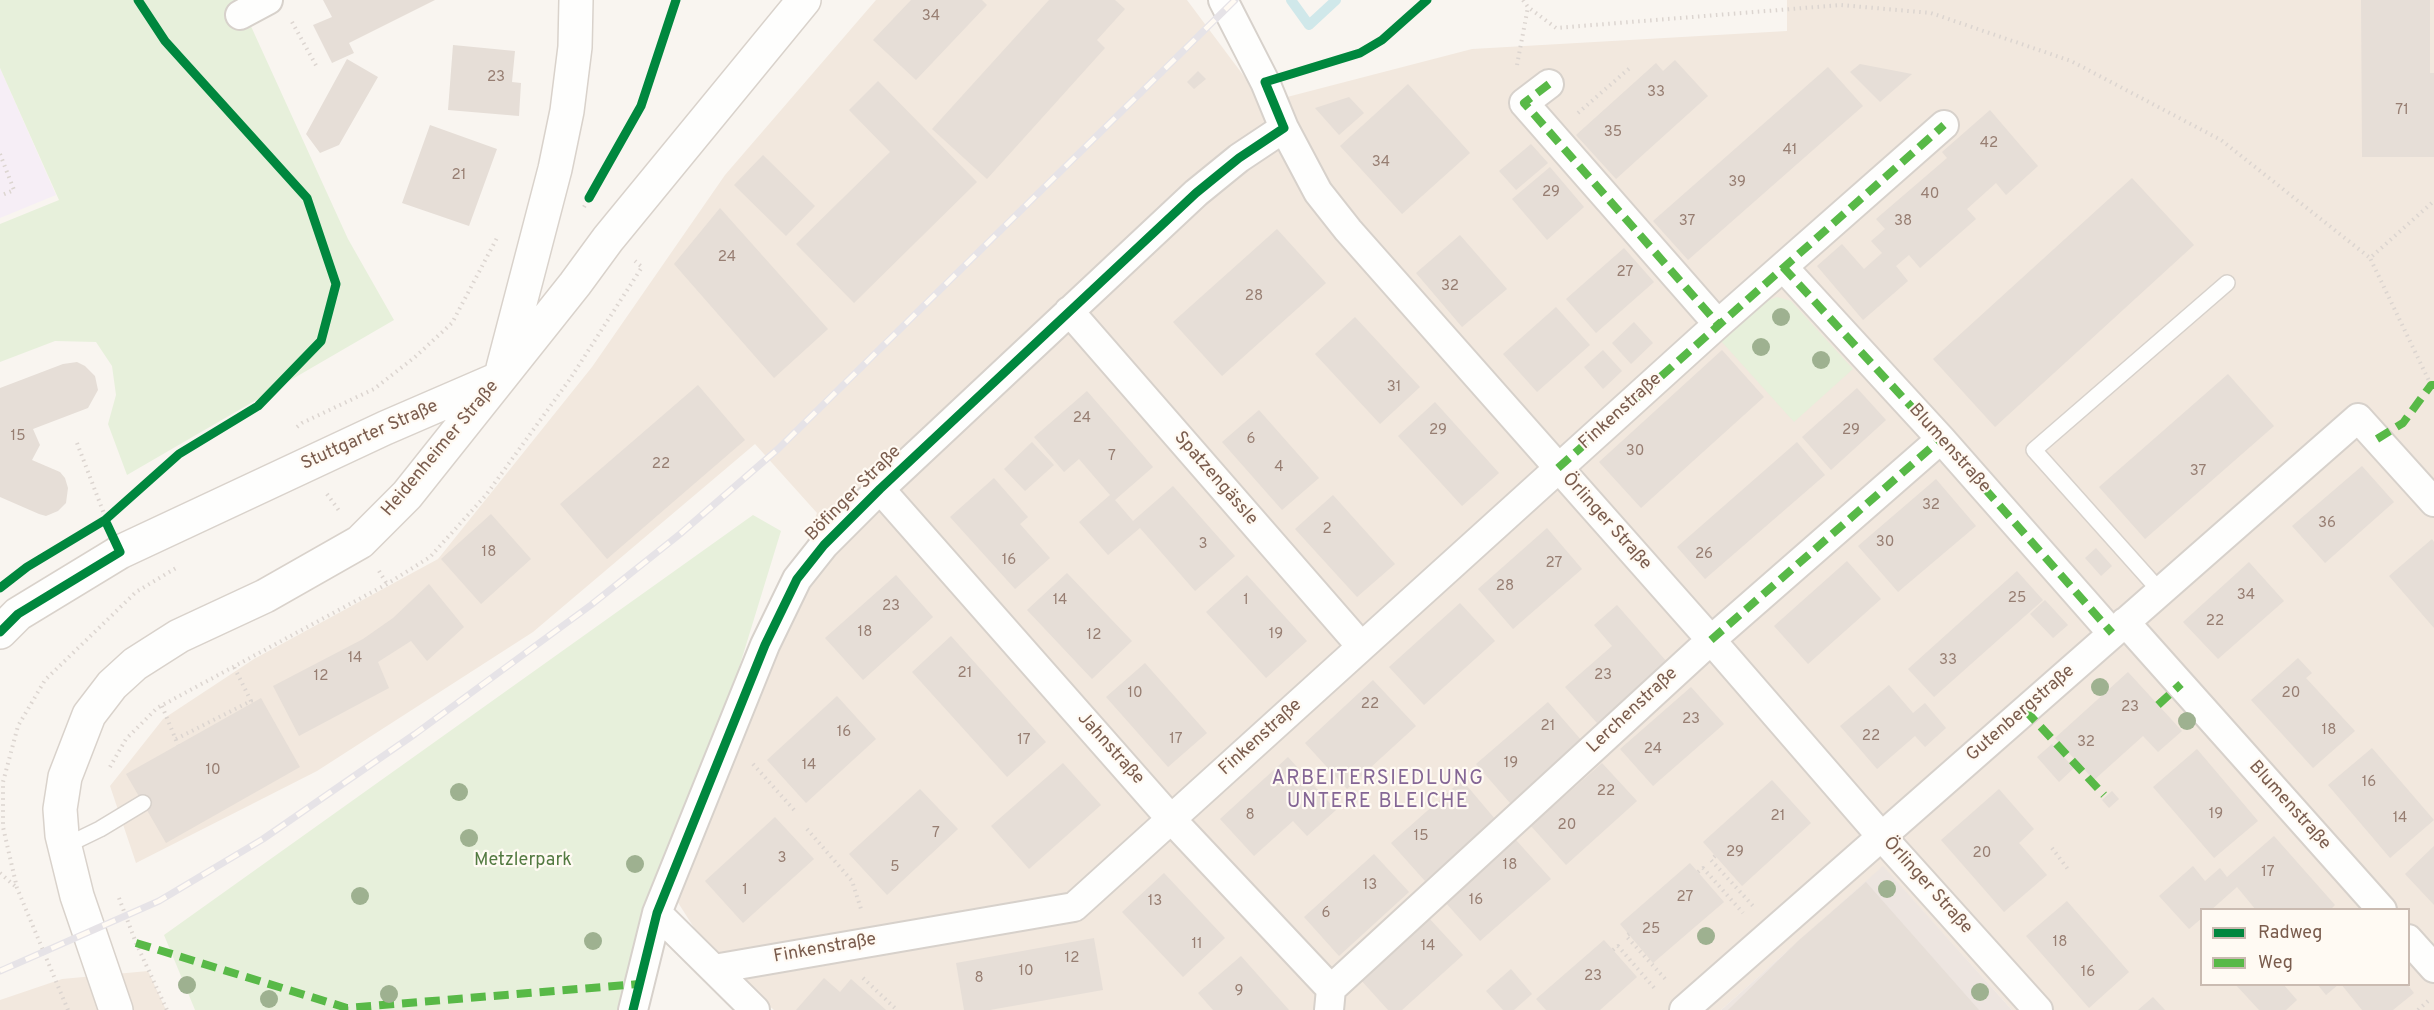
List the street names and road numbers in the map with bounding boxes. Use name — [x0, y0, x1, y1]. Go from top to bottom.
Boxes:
street label: Finkenstraße — [1575, 369, 1667, 455]
street label: Heidenheimer Straße — [378, 377, 504, 521]
street label: Stuttgarter Straße — [298, 396, 442, 476]
street label: Blumenstraße — [1903, 400, 1995, 498]
street label: Spatzengässle — [1168, 428, 1262, 530]
street label: Böfinger Straße — [802, 442, 906, 546]
street label: Örlinger Straße — [1557, 469, 1655, 575]
street label: Gutenbergstraße — [1963, 661, 2079, 767]
street label: Lerchenstraße — [1583, 664, 1683, 758]
street label: Finkenstraße — [1215, 695, 1307, 781]
street label: Jahnstraße — [1072, 708, 1148, 790]
street label: Blumenstraße — [2243, 757, 2335, 855]
street label: Örlinger Straße — [1878, 833, 1976, 939]
street label: Finkenstraße — [772, 929, 878, 969]

